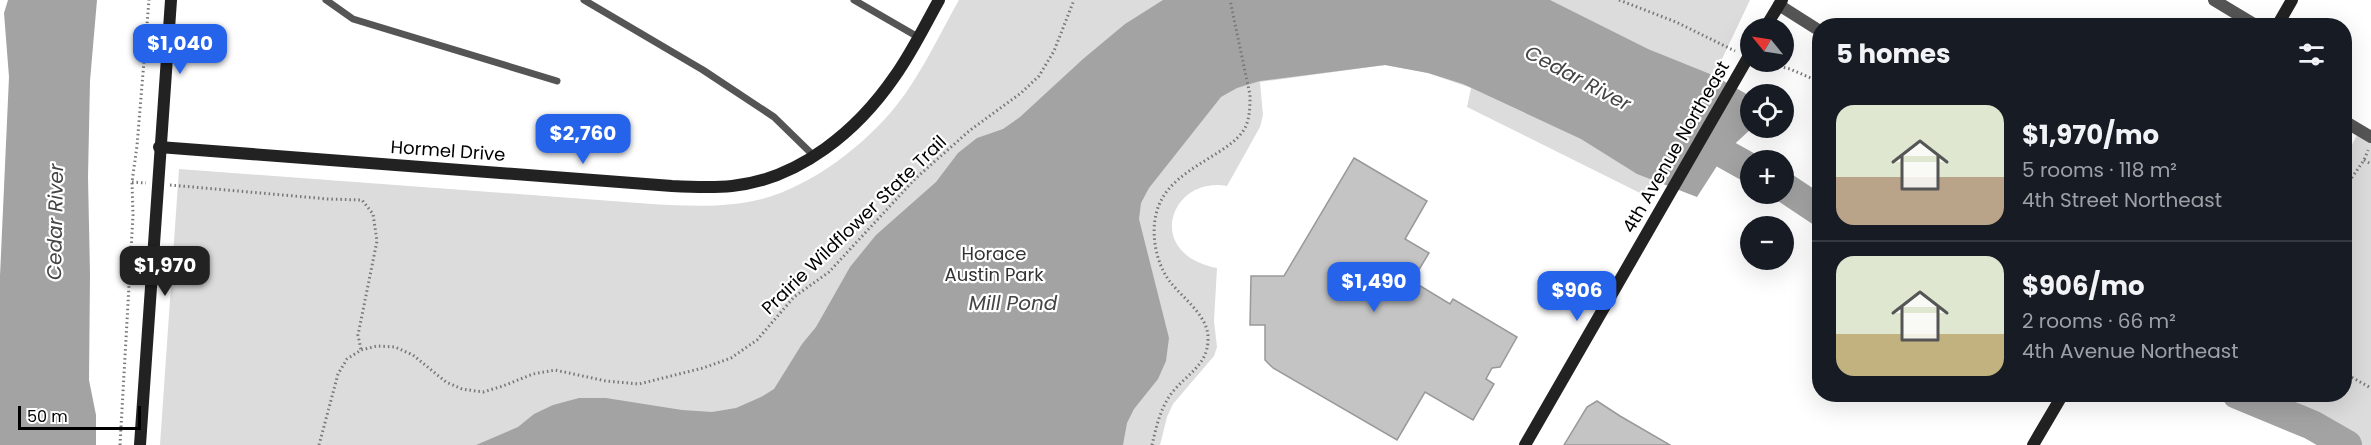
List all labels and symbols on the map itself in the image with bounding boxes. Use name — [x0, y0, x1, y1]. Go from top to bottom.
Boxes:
north arrow — [1740, 18, 1794, 72]
pin: $1,040 — [131, 24, 229, 75]
water label: Cedar River — [1520, 38, 1636, 118]
street label: 4th Avenue Northeast — [1616, 56, 1735, 237]
pin: $2,760 — [534, 114, 632, 165]
street label: Prairie Wildflower State Trail — [756, 130, 952, 320]
street label: Hormel Drive — [390, 134, 506, 167]
water label: Cedar River — [40, 163, 70, 280]
park label: Horace Austin Park — [945, 241, 1044, 287]
pin: $1,970 — [116, 246, 214, 297]
pin: $1,490 — [1325, 262, 1423, 313]
pin: $906 — [1541, 271, 1613, 322]
water label: Mill Pond — [969, 289, 1058, 317]
scale bar — [18, 403, 141, 430]

